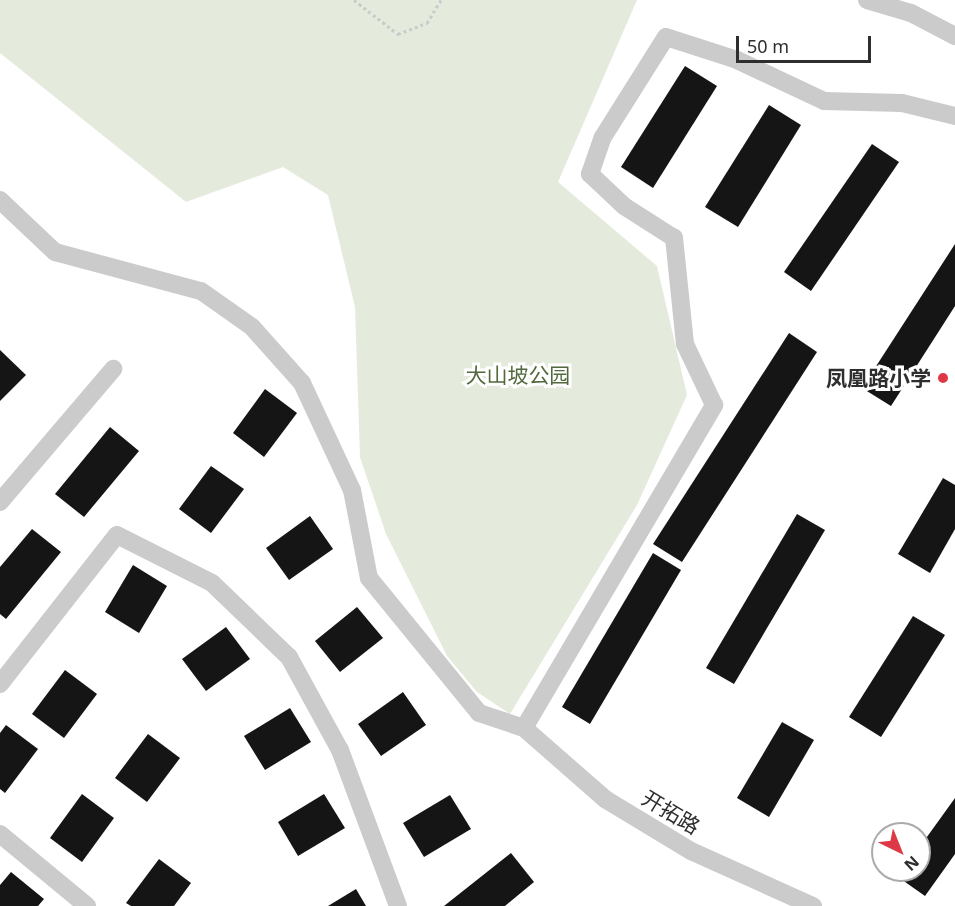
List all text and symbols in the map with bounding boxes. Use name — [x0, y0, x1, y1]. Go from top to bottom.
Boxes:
scale bar — [739, 24, 874, 62]
text: 50 m — [747, 34, 789, 58]
park label: 大山坡公园 — [466, 362, 570, 388]
place label: 凤凰路小学 — [826, 365, 931, 391]
marker: 凤凰路小学 — [936, 371, 950, 385]
street label: 开拓路 — [638, 785, 704, 839]
north arrow — [871, 822, 931, 882]
text: N — [900, 851, 924, 876]

